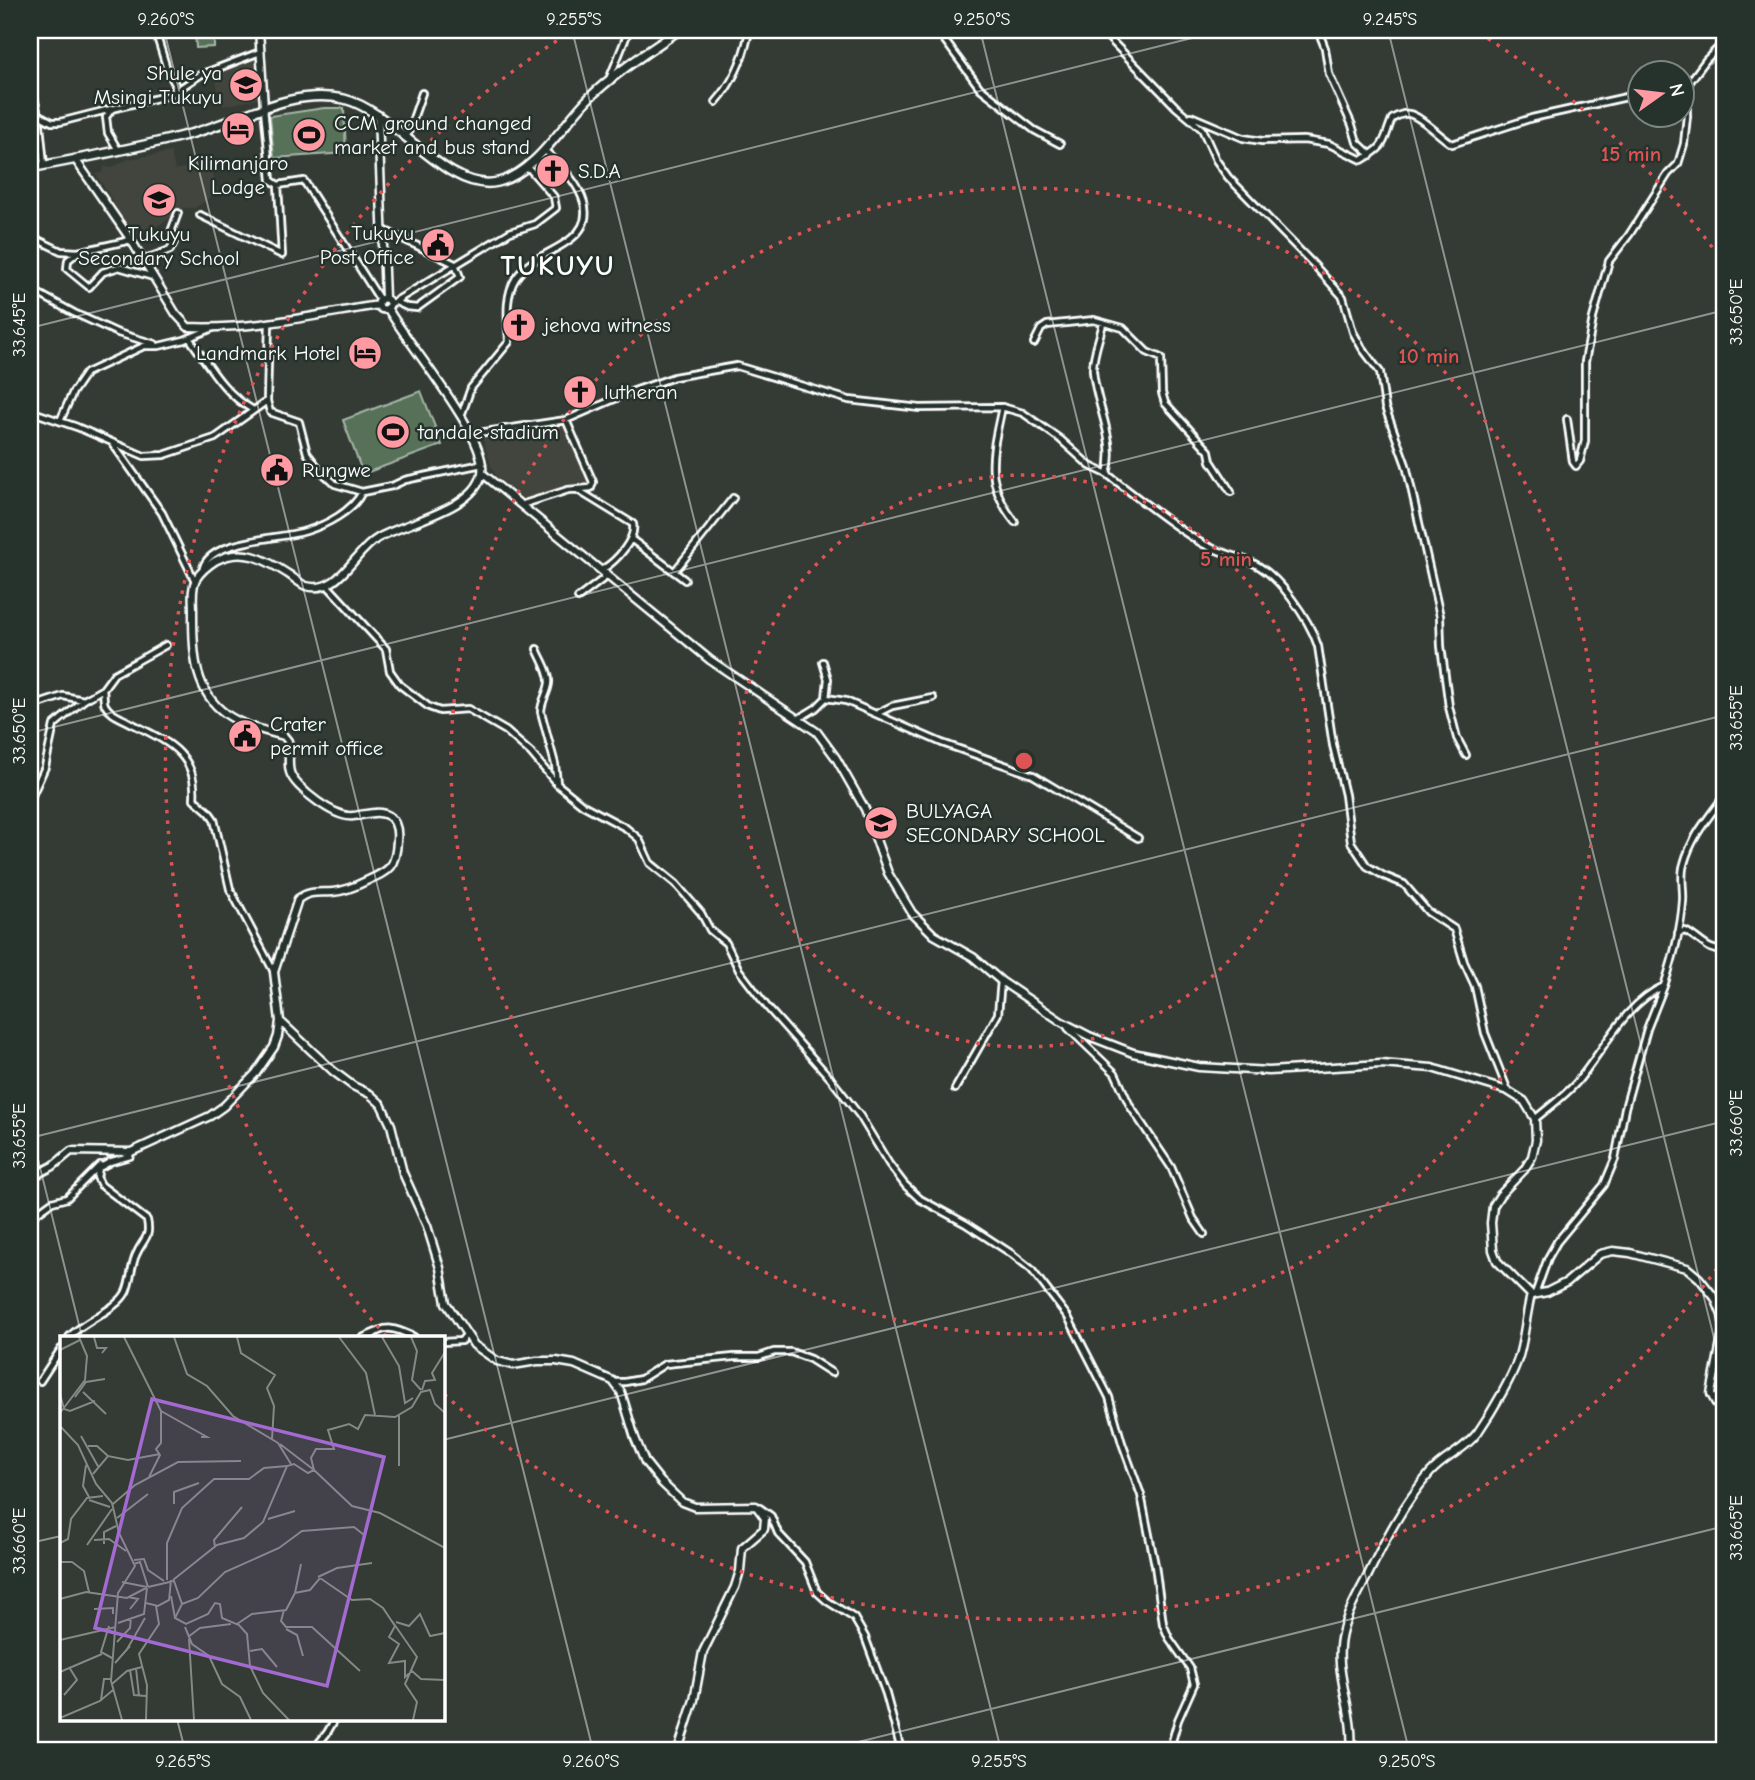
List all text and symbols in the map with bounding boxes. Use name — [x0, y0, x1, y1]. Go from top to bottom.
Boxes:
text: 9.260°S — [138, 9, 194, 30]
text: 9.255°S — [546, 9, 602, 30]
text: 9.250°S — [954, 9, 1010, 30]
text: 9.245°S — [1363, 9, 1417, 30]
north arrow — [1626, 60, 1696, 130]
place label: Shule ya Msingi Tukuyu — [94, 61, 222, 109]
school or university icon: Shule ya Msingi Tukuyu — [227, 66, 265, 104]
text: N — [1664, 81, 1689, 99]
hotel icon: Kilimanjaro Lodge — [219, 110, 257, 148]
place label: CCM ground changed market and bus stand — [334, 111, 532, 159]
sports icon: CCM ground changed market and bus stand — [290, 116, 328, 154]
text: 15 min — [1601, 142, 1661, 166]
place label: Kilimanjaro Lodge — [188, 151, 288, 199]
church icon: S.D.A — [534, 152, 572, 190]
place label: S.D.A — [578, 159, 621, 183]
school or university icon: Tukuyu Secondary School — [140, 181, 178, 219]
place label: Tukuyu Post Office — [320, 221, 414, 269]
place label: Tukuyu Secondary School — [78, 222, 240, 270]
public building icon: Tukuyu Post Office — [419, 226, 457, 264]
district label: TUKUYU — [501, 250, 615, 282]
text: 33.650°E — [1726, 278, 1747, 345]
text: 33.645°E — [9, 293, 30, 357]
church icon: jehova witness — [500, 306, 538, 344]
place label: jehova witness — [542, 313, 671, 337]
hotel icon: Landmark Hotel — [346, 334, 384, 372]
place label: Landmark Hotel — [196, 341, 340, 365]
text: 10 min — [1399, 344, 1459, 368]
church icon: lutheran — [561, 373, 599, 411]
place label: lutheran — [604, 380, 678, 404]
sports icon: tandale stadium — [374, 413, 412, 451]
place label: tandale stadium — [417, 420, 559, 444]
public building icon: Rungwe — [258, 451, 296, 489]
place label: Rungwe — [302, 458, 371, 482]
text: 5 min — [1200, 547, 1252, 571]
text: 33.655°E — [1726, 685, 1747, 751]
text: 33.650°E — [9, 697, 30, 764]
place label: Crater permit office — [270, 712, 383, 760]
public building icon: Crater permit office — [226, 717, 264, 755]
centre of rings — [1012, 749, 1036, 773]
place label: BULYAGA SECONDARY SCHOOL — [906, 799, 1105, 847]
school or university icon: BULYAGA SECONDARY SCHOOL — [862, 804, 900, 842]
text: 33.660°E — [1726, 1089, 1747, 1156]
text: 33.655°E — [9, 1103, 30, 1169]
inset map — [60, 1336, 444, 1720]
text: 33.665°E — [1726, 1495, 1747, 1561]
text: 33.660°E — [9, 1507, 30, 1574]
text: 9.265°S — [155, 1751, 211, 1772]
text: 9.260°S — [563, 1751, 619, 1772]
text: 9.255°S — [971, 1751, 1027, 1772]
text: 9.250°S — [1379, 1751, 1435, 1772]

